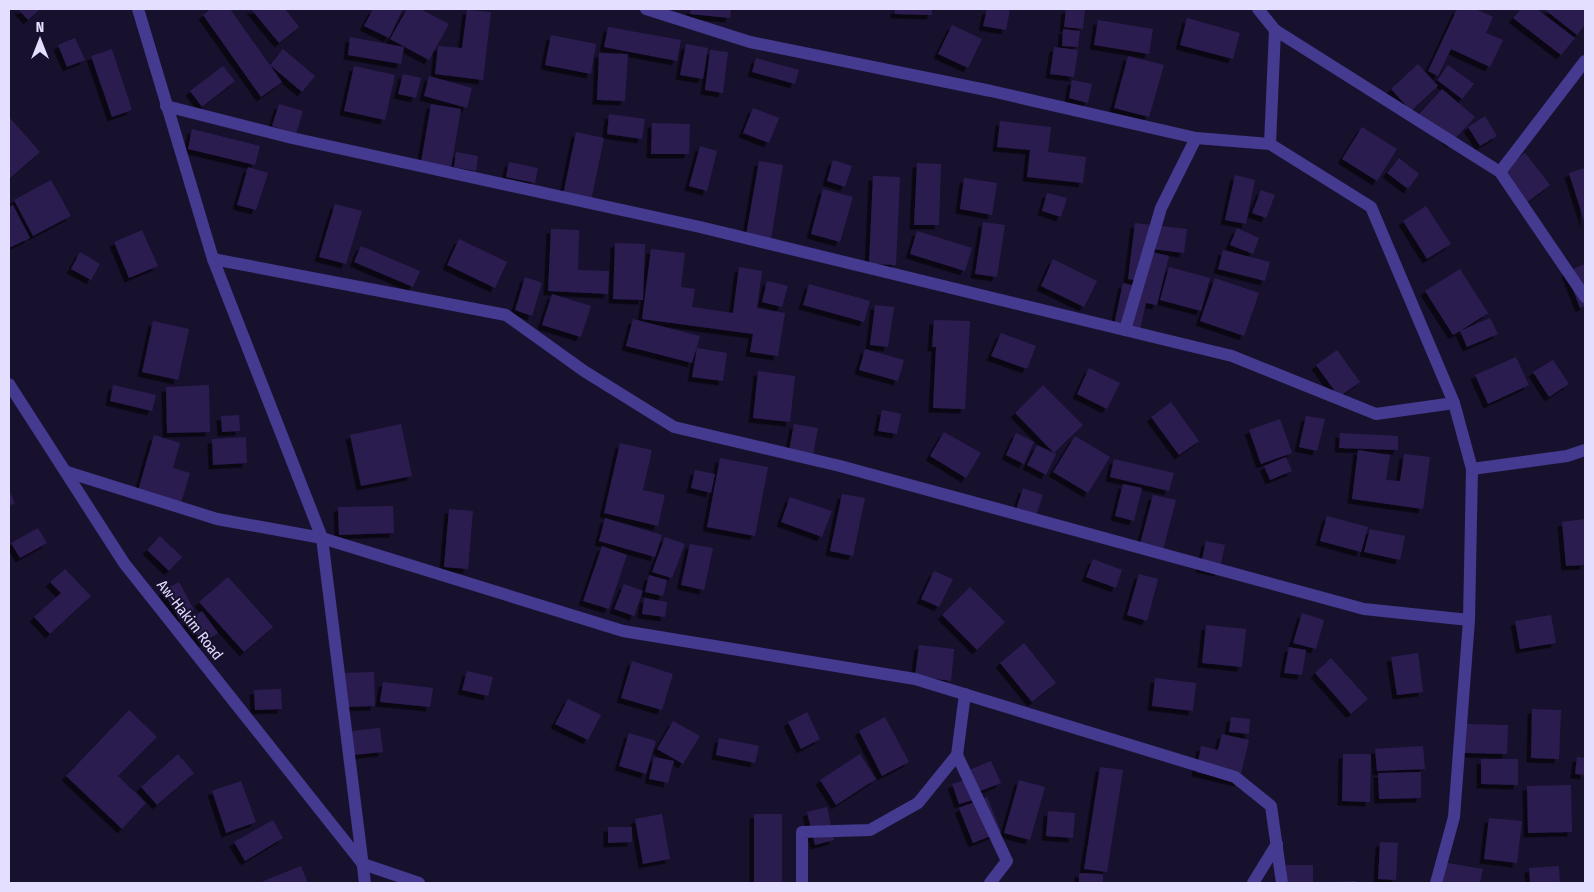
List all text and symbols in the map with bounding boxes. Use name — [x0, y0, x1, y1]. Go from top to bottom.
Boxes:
north arrow — [15, 15, 65, 65]
text: N — [36, 19, 44, 36]
street label: Aw-Hakim Road — [153, 576, 227, 664]

